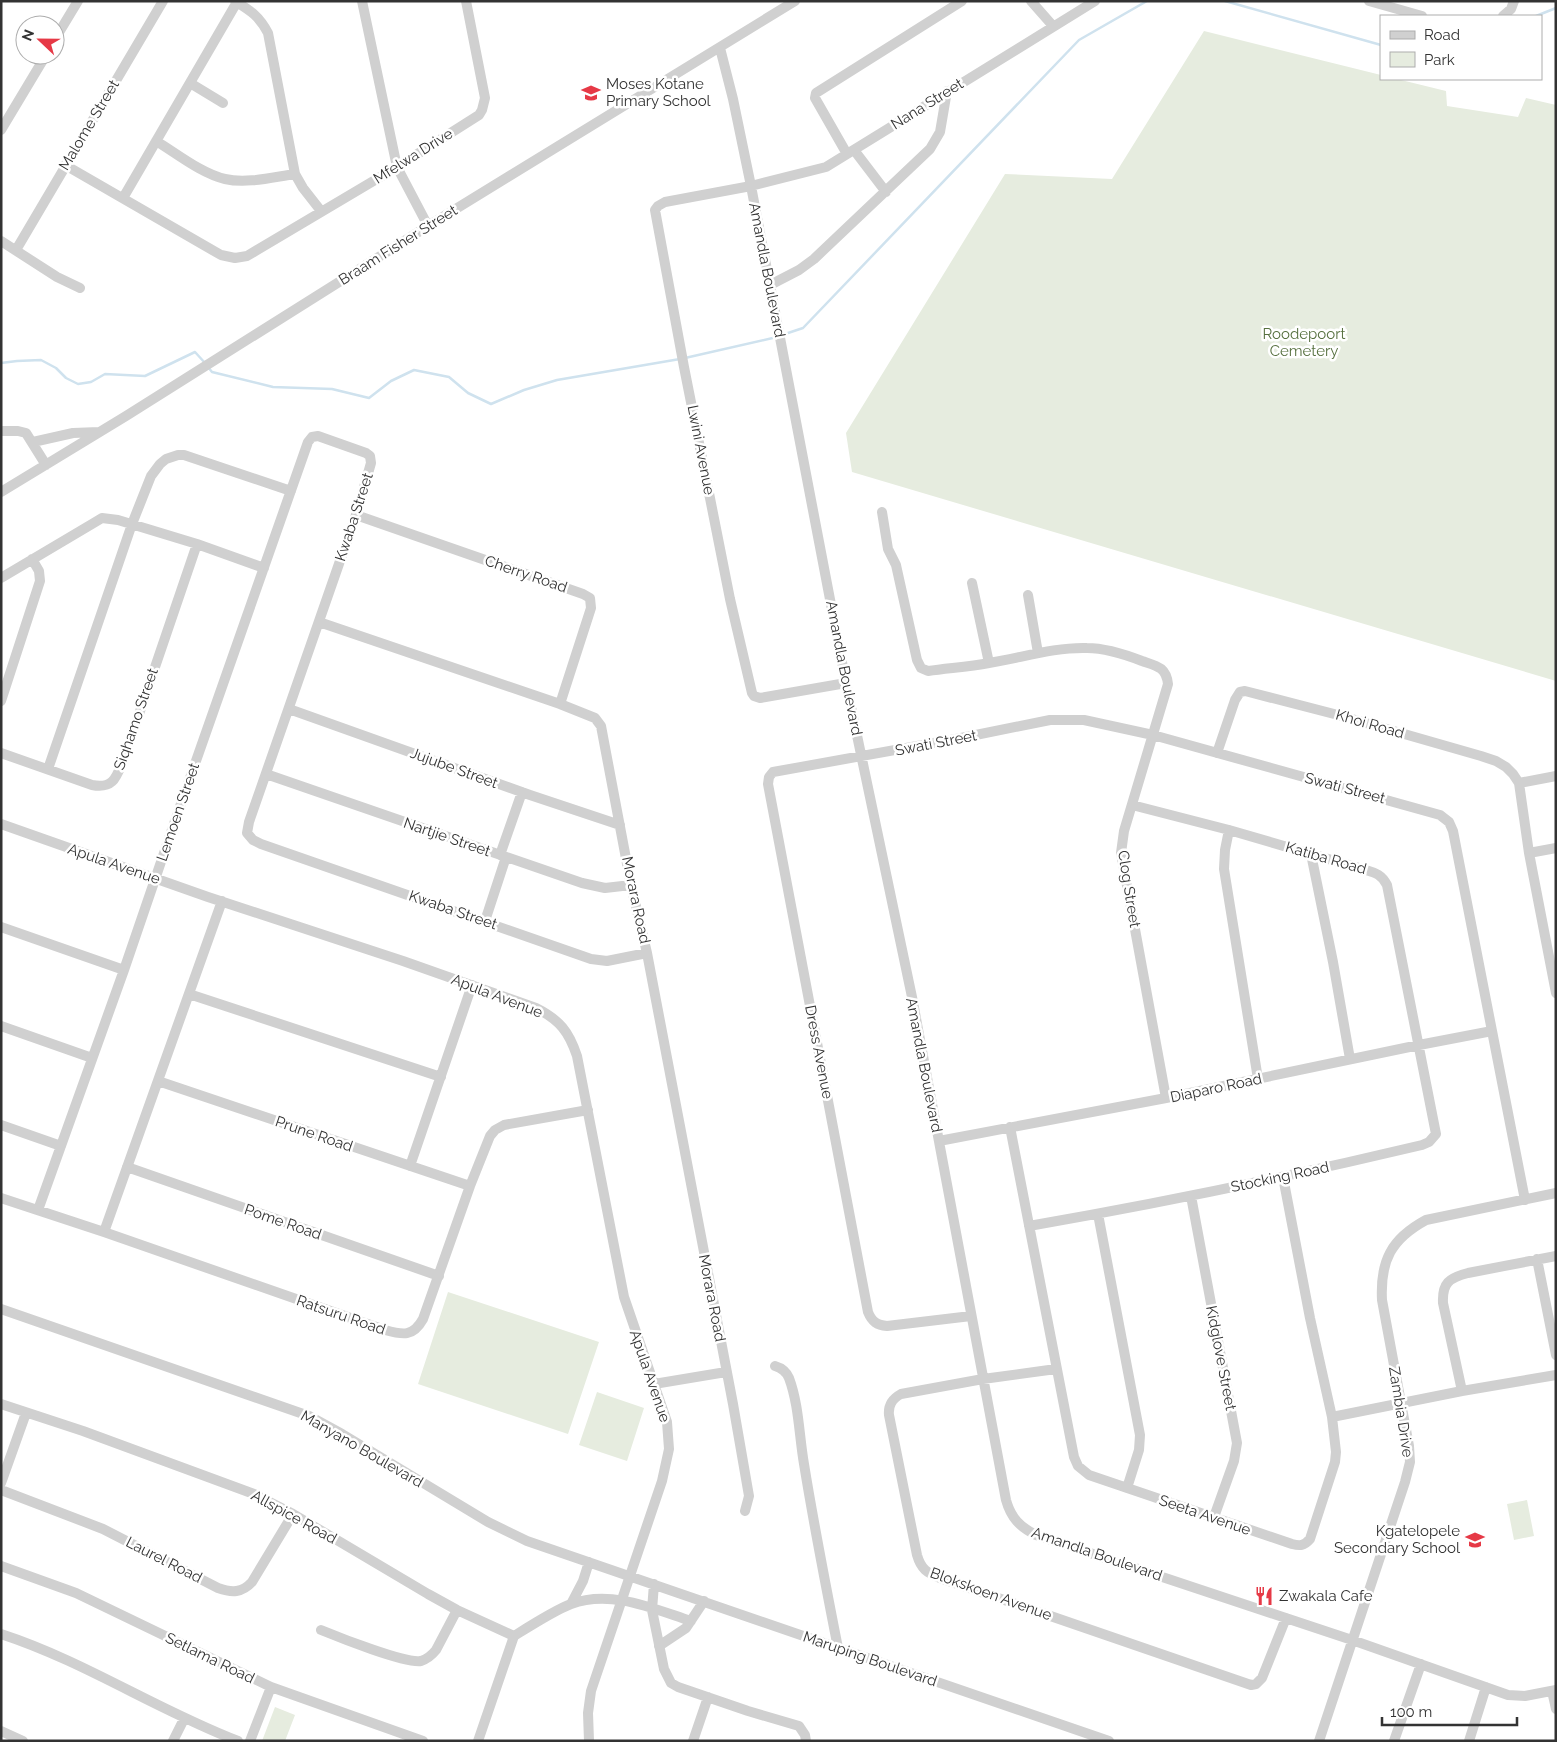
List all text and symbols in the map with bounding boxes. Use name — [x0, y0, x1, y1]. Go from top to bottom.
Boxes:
north arrow — [15, 15, 65, 65]
legend — [1380, 15, 1542, 80]
text: Road — [1424, 26, 1460, 44]
text: N — [19, 27, 37, 43]
text: Park — [1424, 51, 1455, 69]
place label: Moses Kotane Primary School — [606, 75, 712, 110]
street label: Nana Street — [887, 75, 967, 133]
street label: Malome Street — [55, 77, 123, 173]
school or university icon: Moses Kotane Primary School — [580, 82, 602, 104]
street label: Mfelwa Drive — [370, 124, 456, 188]
street label: Braam Fisher Street — [335, 201, 461, 289]
street label: Amandla Boulevard — [745, 201, 789, 339]
park label: Roodepoort Cemetery — [1263, 325, 1345, 360]
street label: Lwini Avenue — [683, 404, 719, 497]
street label: Kwaba Street — [331, 470, 377, 564]
street label: Cherry Road — [482, 552, 570, 596]
street label: Amandla Boulevard — [822, 599, 866, 737]
street label: Siqhamo Street — [110, 666, 162, 772]
street label: Khoi Road — [1334, 706, 1406, 742]
street label: Swati Street — [894, 726, 978, 760]
street label: Jujube Street — [408, 744, 500, 792]
street label: Lemoen Street — [153, 760, 203, 864]
street label: Swati Street — [1303, 769, 1387, 807]
street label: Nartjie Street — [401, 814, 493, 860]
street label: Katiba Road — [1283, 838, 1369, 878]
street label: Apula Avenue — [65, 840, 163, 888]
street label: Clog Street — [1114, 849, 1144, 929]
street label: Morara Road — [618, 855, 654, 945]
street label: Kwaba Street — [407, 886, 499, 934]
street label: Apula Avenue — [449, 970, 545, 1022]
street label: Amandla Boulevard — [902, 996, 946, 1134]
street label: Dress Avenue — [801, 1004, 837, 1101]
street label: Diaparo Road — [1168, 1069, 1264, 1107]
street label: Prune Road — [273, 1112, 355, 1156]
street label: Stocking Road — [1229, 1158, 1331, 1196]
street label: Pome Road — [242, 1200, 324, 1244]
street label: Morara Road — [695, 1253, 729, 1343]
street label: Ratsuru Road — [294, 1291, 388, 1339]
street label: Kidglove Street — [1202, 1304, 1240, 1412]
street label: Apula Avenue — [626, 1327, 674, 1425]
street label: Zambia Drive — [1385, 1365, 1417, 1459]
street label: Manyano Boulevard — [298, 1407, 426, 1491]
street label: Allspice Road — [248, 1486, 340, 1548]
street label: Seeta Avenue — [1157, 1491, 1253, 1539]
place label: Kgatelopele Secondary School — [1334, 1522, 1461, 1557]
street label: Amandla Boulevard — [1029, 1523, 1165, 1585]
school or university icon: Kgatelopele Secondary School — [1464, 1529, 1486, 1551]
street label: Laurel Road — [123, 1533, 205, 1587]
street label: Blokskoen Avenue — [928, 1564, 1054, 1624]
restaurant icon: Zwakala Cafe — [1253, 1585, 1275, 1607]
place label: Zwakala Cafe — [1279, 1587, 1373, 1605]
street label: Maruping Boulevard — [801, 1628, 939, 1690]
street label: Setlama Road — [163, 1629, 257, 1687]
scale bar — [1382, 1694, 1517, 1726]
text: 100 m — [1390, 1703, 1432, 1721]

